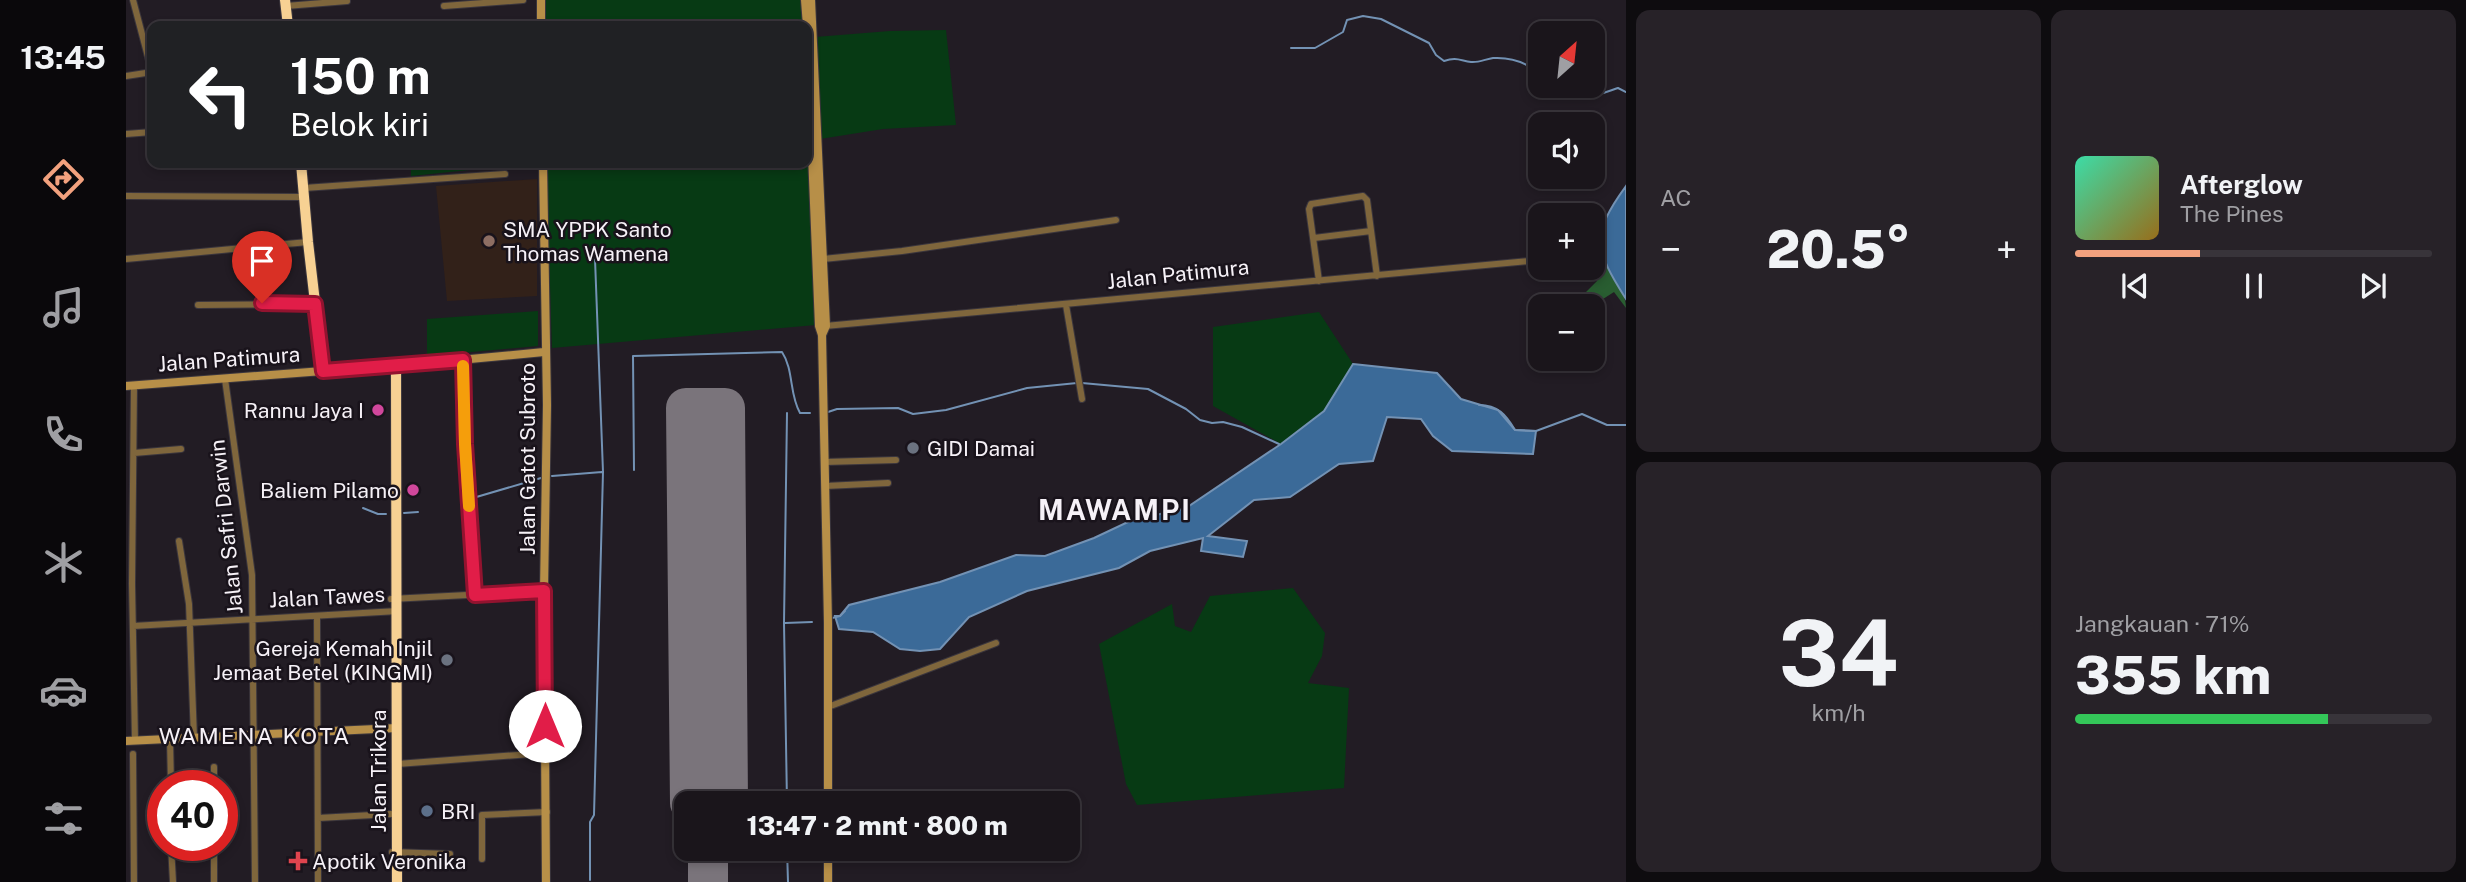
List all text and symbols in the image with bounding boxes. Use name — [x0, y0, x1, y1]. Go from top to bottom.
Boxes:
north arrow — [1528, 21, 1605, 98]
map controls — [1528, 21, 1605, 371]
text: 13:45 — [20, 39, 106, 76]
text: 150 m — [290, 47, 431, 105]
icon: left — [175, 49, 266, 140]
text: Belok kiri — [290, 106, 429, 143]
button: sound — [1528, 112, 1605, 189]
icon: directions — [39, 155, 88, 204]
text: Afterglow — [2180, 169, 2303, 200]
text: AC — [1660, 184, 1691, 211]
text: The Pines — [2180, 200, 2284, 227]
button: + — [1528, 203, 1605, 280]
place label: SMA YPPK Santo Thomas Wamena — [503, 217, 672, 266]
text: 20.5° — [1766, 219, 1911, 280]
text: − — [1660, 227, 1681, 272]
text: + — [1996, 227, 2017, 272]
pin — [232, 231, 292, 303]
marker: SMA YPPK Santo Thomas Wamena — [481, 233, 497, 249]
icon: arrive — [243, 242, 281, 280]
street label: Jalan Patimura — [1106, 254, 1250, 294]
icon: previous — [2116, 267, 2154, 305]
icon: pause — [2235, 267, 2273, 305]
icon: next — [2354, 267, 2392, 305]
icon: music — [39, 283, 88, 332]
button: − — [1528, 294, 1605, 371]
street label: Jalan Patimura — [157, 342, 301, 376]
street label: Jalan Gatot Subroto — [515, 363, 540, 555]
place label: Rannu Jaya I — [244, 398, 364, 423]
marker: Rannu Jaya I — [370, 402, 386, 418]
icon: phone — [39, 410, 88, 459]
place label: GIDI Damai — [927, 436, 1035, 461]
street label: Jalan Safri Darwin — [204, 438, 248, 616]
marker: GIDI Damai — [905, 440, 921, 456]
place label: Baliem Pilamo — [260, 478, 399, 503]
marker: Baliem Pilamo — [405, 482, 421, 498]
district label: MAWAMPI — [1038, 493, 1192, 526]
icon: climate — [39, 538, 88, 587]
street label: Jalan Tawes — [268, 581, 386, 613]
text: 34 — [1779, 600, 1898, 706]
text: Jangkauan · 71% — [2075, 610, 2250, 637]
place label: Gereja Kemah Injil Jemaat Betel (KINGMI) — [213, 636, 433, 685]
text: 355 km — [2075, 645, 2271, 706]
marker: Gereja Kemah Injil Jemaat Betel (KINGMI) — [439, 652, 455, 668]
icon: car — [39, 666, 88, 715]
position arrow — [508, 689, 582, 763]
text: km/h — [1811, 699, 1866, 726]
street label: Jalan Trikora — [366, 710, 391, 832]
district label: WAMENA KOTA — [159, 722, 351, 749]
speed limit sign: 40 — [147, 770, 238, 861]
icon: filters — [39, 794, 88, 843]
place label: BRI — [441, 799, 475, 824]
marker: BRI — [419, 803, 435, 819]
text: 13:47 · 2 mnt · 800 m — [746, 810, 1008, 841]
place label: Apotik Veronika — [312, 849, 466, 874]
marker: Apotik Veronika — [290, 853, 306, 869]

